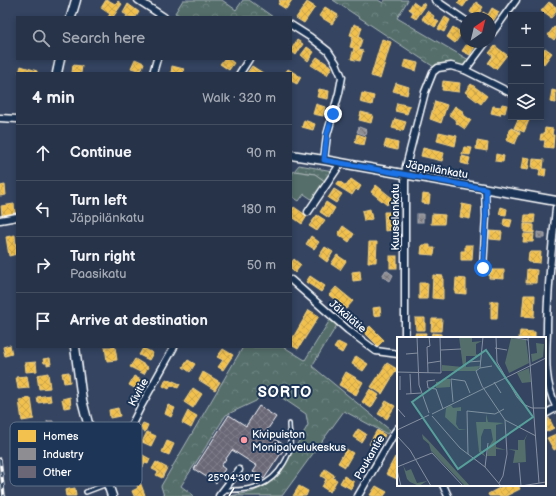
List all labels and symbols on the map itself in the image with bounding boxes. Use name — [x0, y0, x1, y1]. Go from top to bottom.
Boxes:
north arrow — [460, 12, 496, 48]
route end — [324, 105, 342, 123]
street label: Jäppilänkatu — [405, 158, 469, 181]
street label: Kuuselankatu — [389, 184, 402, 250]
route start — [474, 259, 492, 277]
street label: Jäkälätie — [327, 297, 369, 336]
inset map — [397, 337, 546, 486]
street label: Kivitie — [126, 376, 151, 408]
district label: SORTO — [258, 383, 312, 402]
legend — [10, 422, 142, 486]
place label: Kivipuiston Monipalvelukeskus — [252, 428, 346, 454]
text: Homes — [43, 430, 79, 443]
street label: Poukantie — [352, 432, 388, 482]
marker: Kivipuiston Monipalvelukeskus — [239, 435, 249, 445]
text: Industry — [43, 448, 83, 461]
text: Other — [43, 466, 72, 479]
text: 25°04'30"E — [208, 472, 261, 484]

